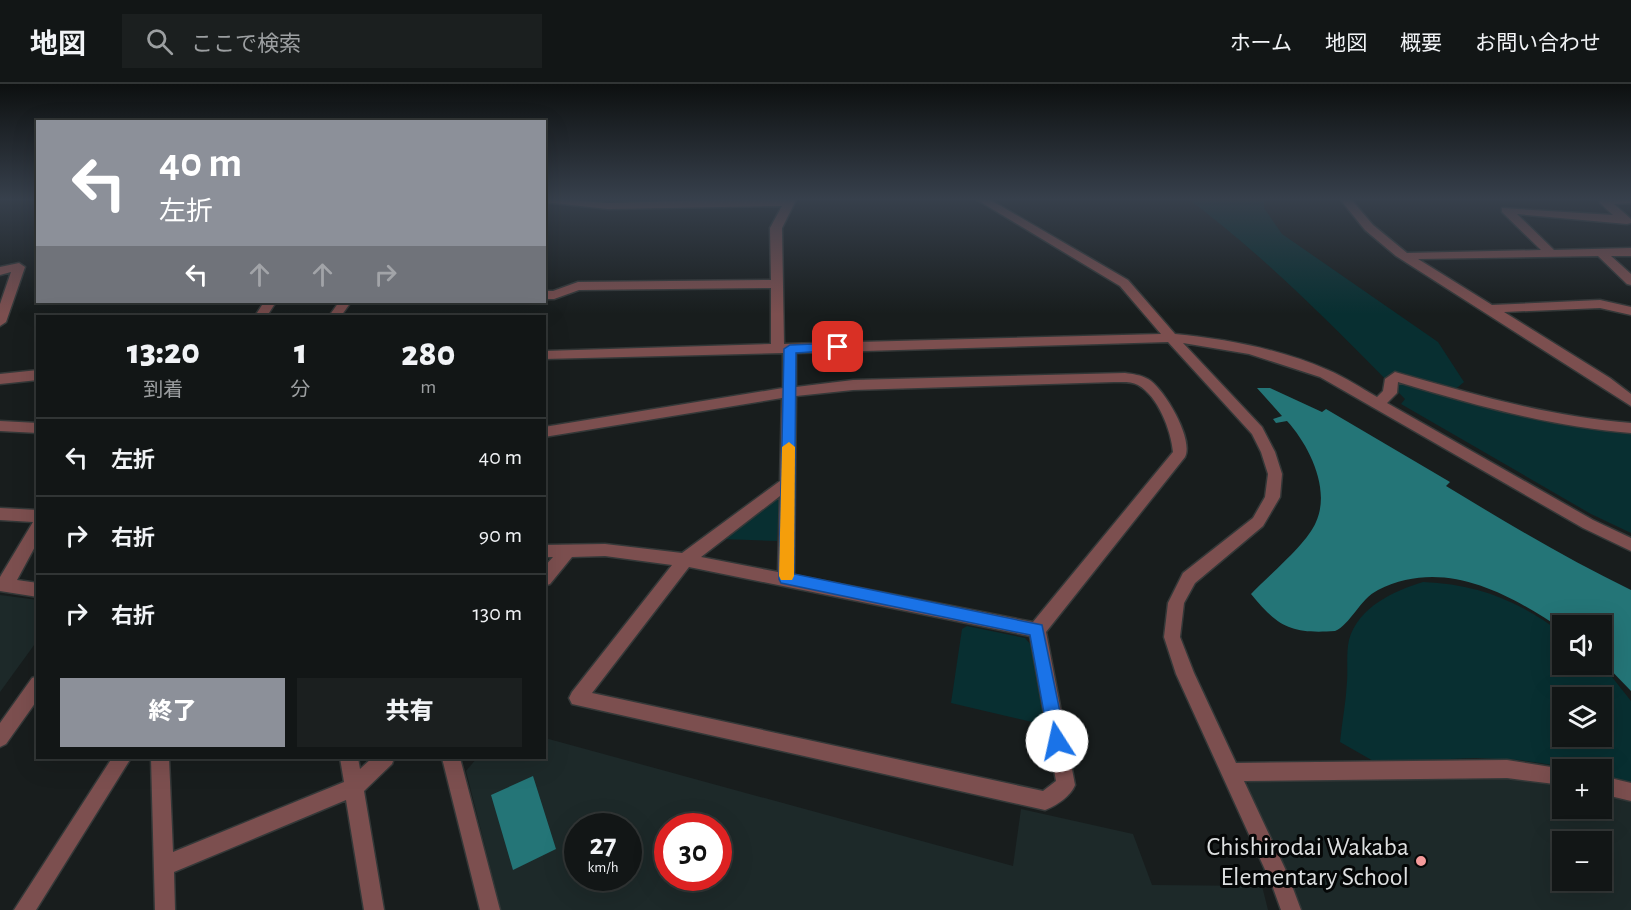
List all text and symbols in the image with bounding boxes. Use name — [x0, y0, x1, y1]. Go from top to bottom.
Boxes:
search box — [122, 14, 542, 68]
icon: search — [143, 25, 176, 58]
text: 地図 — [30, 31, 86, 59]
text: ここで検索 — [191, 33, 301, 55]
text: ホーム — [1230, 33, 1292, 54]
text: 地図 — [1325, 33, 1367, 54]
text: 概要 — [1400, 33, 1442, 54]
text: お問い合わせ — [1475, 33, 1601, 54]
text: 40 m — [159, 142, 242, 184]
icon: left — [60, 144, 138, 222]
text: 左折 — [159, 198, 213, 225]
icon: left — [180, 258, 213, 291]
icon: ahead — [243, 258, 276, 291]
icon: ahead — [306, 258, 339, 291]
icon: right — [369, 258, 402, 291]
pin — [812, 321, 863, 372]
icon: arrive — [821, 330, 854, 363]
text: 13:20 — [127, 334, 200, 370]
text: 1 — [294, 334, 307, 370]
text: 280 — [401, 336, 455, 372]
text: m — [420, 377, 436, 397]
text: 到着 — [143, 380, 183, 400]
text: 分 — [291, 380, 311, 400]
icon: left — [60, 441, 93, 474]
text: 40 m — [479, 446, 522, 468]
text: 左折 — [111, 449, 155, 471]
icon: right — [60, 519, 93, 552]
text: 90 m — [479, 524, 522, 546]
text: 右折 — [111, 527, 155, 549]
icon: right — [60, 597, 93, 630]
text: 130 m — [473, 602, 522, 624]
text: 右折 — [111, 605, 155, 627]
map controls — [1552, 615, 1612, 891]
button: sound — [1552, 615, 1612, 675]
button: 終了 — [60, 678, 285, 747]
button: 共有 — [297, 678, 522, 747]
button: layers — [1552, 687, 1612, 747]
position arrow — [1025, 709, 1089, 773]
button: + — [1552, 759, 1612, 819]
speed limit sign: 30 — [654, 813, 732, 891]
text: 27 — [589, 830, 617, 860]
button: − — [1552, 831, 1612, 891]
place label: Chishirodai Wakaba Elementary School — [1206, 834, 1409, 890]
marker: Chishirodai Wakaba Elementary School — [1414, 854, 1428, 868]
text: km/h — [588, 860, 618, 875]

